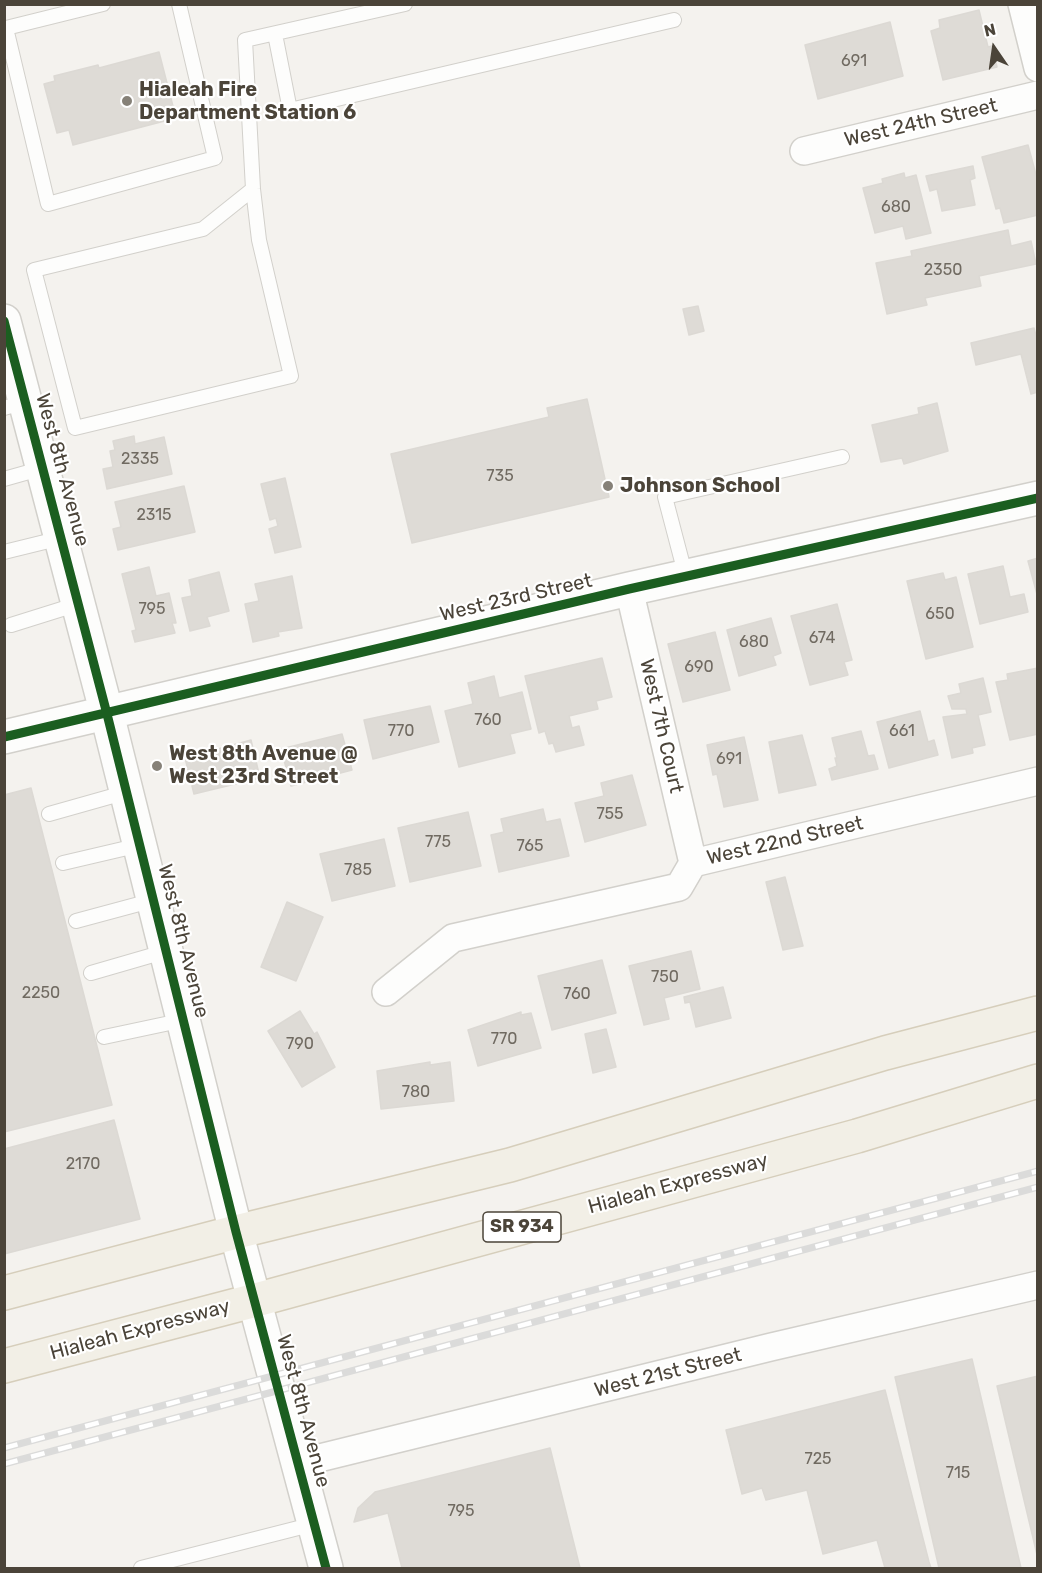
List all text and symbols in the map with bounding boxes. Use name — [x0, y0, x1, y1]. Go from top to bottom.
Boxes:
north arrow — [964, 18, 1024, 78]
text: N — [982, 19, 998, 41]
house number: 691 — [841, 51, 867, 71]
place label: Hialeah Fire Department Station 6 — [139, 78, 356, 125]
marker: Hialeah Fire Department Station 6 — [120, 94, 134, 108]
street label: West 24th Street — [842, 94, 1000, 152]
house number: 680 — [881, 197, 911, 217]
house number: 2350 — [924, 260, 962, 280]
street label: West 8th Avenue — [30, 391, 94, 549]
house number: 2335 — [121, 449, 159, 469]
house number: 735 — [486, 466, 514, 486]
place label: Johnson School — [620, 474, 780, 498]
marker: Johnson School — [601, 479, 615, 493]
house number: 2315 — [136, 505, 172, 525]
street label: West 23rd Street — [438, 569, 594, 627]
house number: 795 — [138, 599, 166, 619]
house number: 650 — [925, 604, 955, 624]
house number: 674 — [809, 628, 835, 648]
house number: 680 — [739, 632, 769, 652]
street label: West 7th Court — [634, 656, 688, 796]
house number: 690 — [684, 657, 714, 677]
house number: 760 — [474, 710, 502, 730]
house number: 770 — [388, 721, 414, 741]
house number: 661 — [889, 721, 915, 741]
place label: West 8th Avenue @ West 23rd Street — [169, 742, 358, 789]
house number: 691 — [716, 749, 742, 769]
marker: West 8th Avenue @ West 23rd Street — [150, 759, 164, 773]
house number: 755 — [596, 804, 624, 824]
street label: West 22nd Street — [704, 811, 866, 871]
house number: 775 — [425, 832, 451, 852]
house number: 765 — [517, 836, 543, 856]
house number: 785 — [344, 860, 372, 880]
street label: West 8th Avenue — [152, 862, 214, 1020]
house number: 750 — [651, 967, 679, 987]
house number: 2250 — [22, 983, 60, 1003]
house number: 760 — [563, 984, 591, 1004]
house number: 770 — [491, 1029, 517, 1049]
house number: 790 — [286, 1034, 314, 1054]
house number: 780 — [402, 1082, 430, 1102]
street label: Hialeah Expressway — [585, 1148, 771, 1220]
house number: 2170 — [66, 1154, 100, 1174]
road number: SR 934 — [483, 1212, 561, 1242]
street label: Hialeah Expressway — [47, 1294, 233, 1366]
street label: West 8th Avenue — [271, 1332, 335, 1490]
street label: West 21st Street — [592, 1343, 744, 1403]
house number: 725 — [804, 1449, 832, 1469]
house number: 715 — [946, 1463, 970, 1483]
house number: 795 — [447, 1501, 475, 1521]

